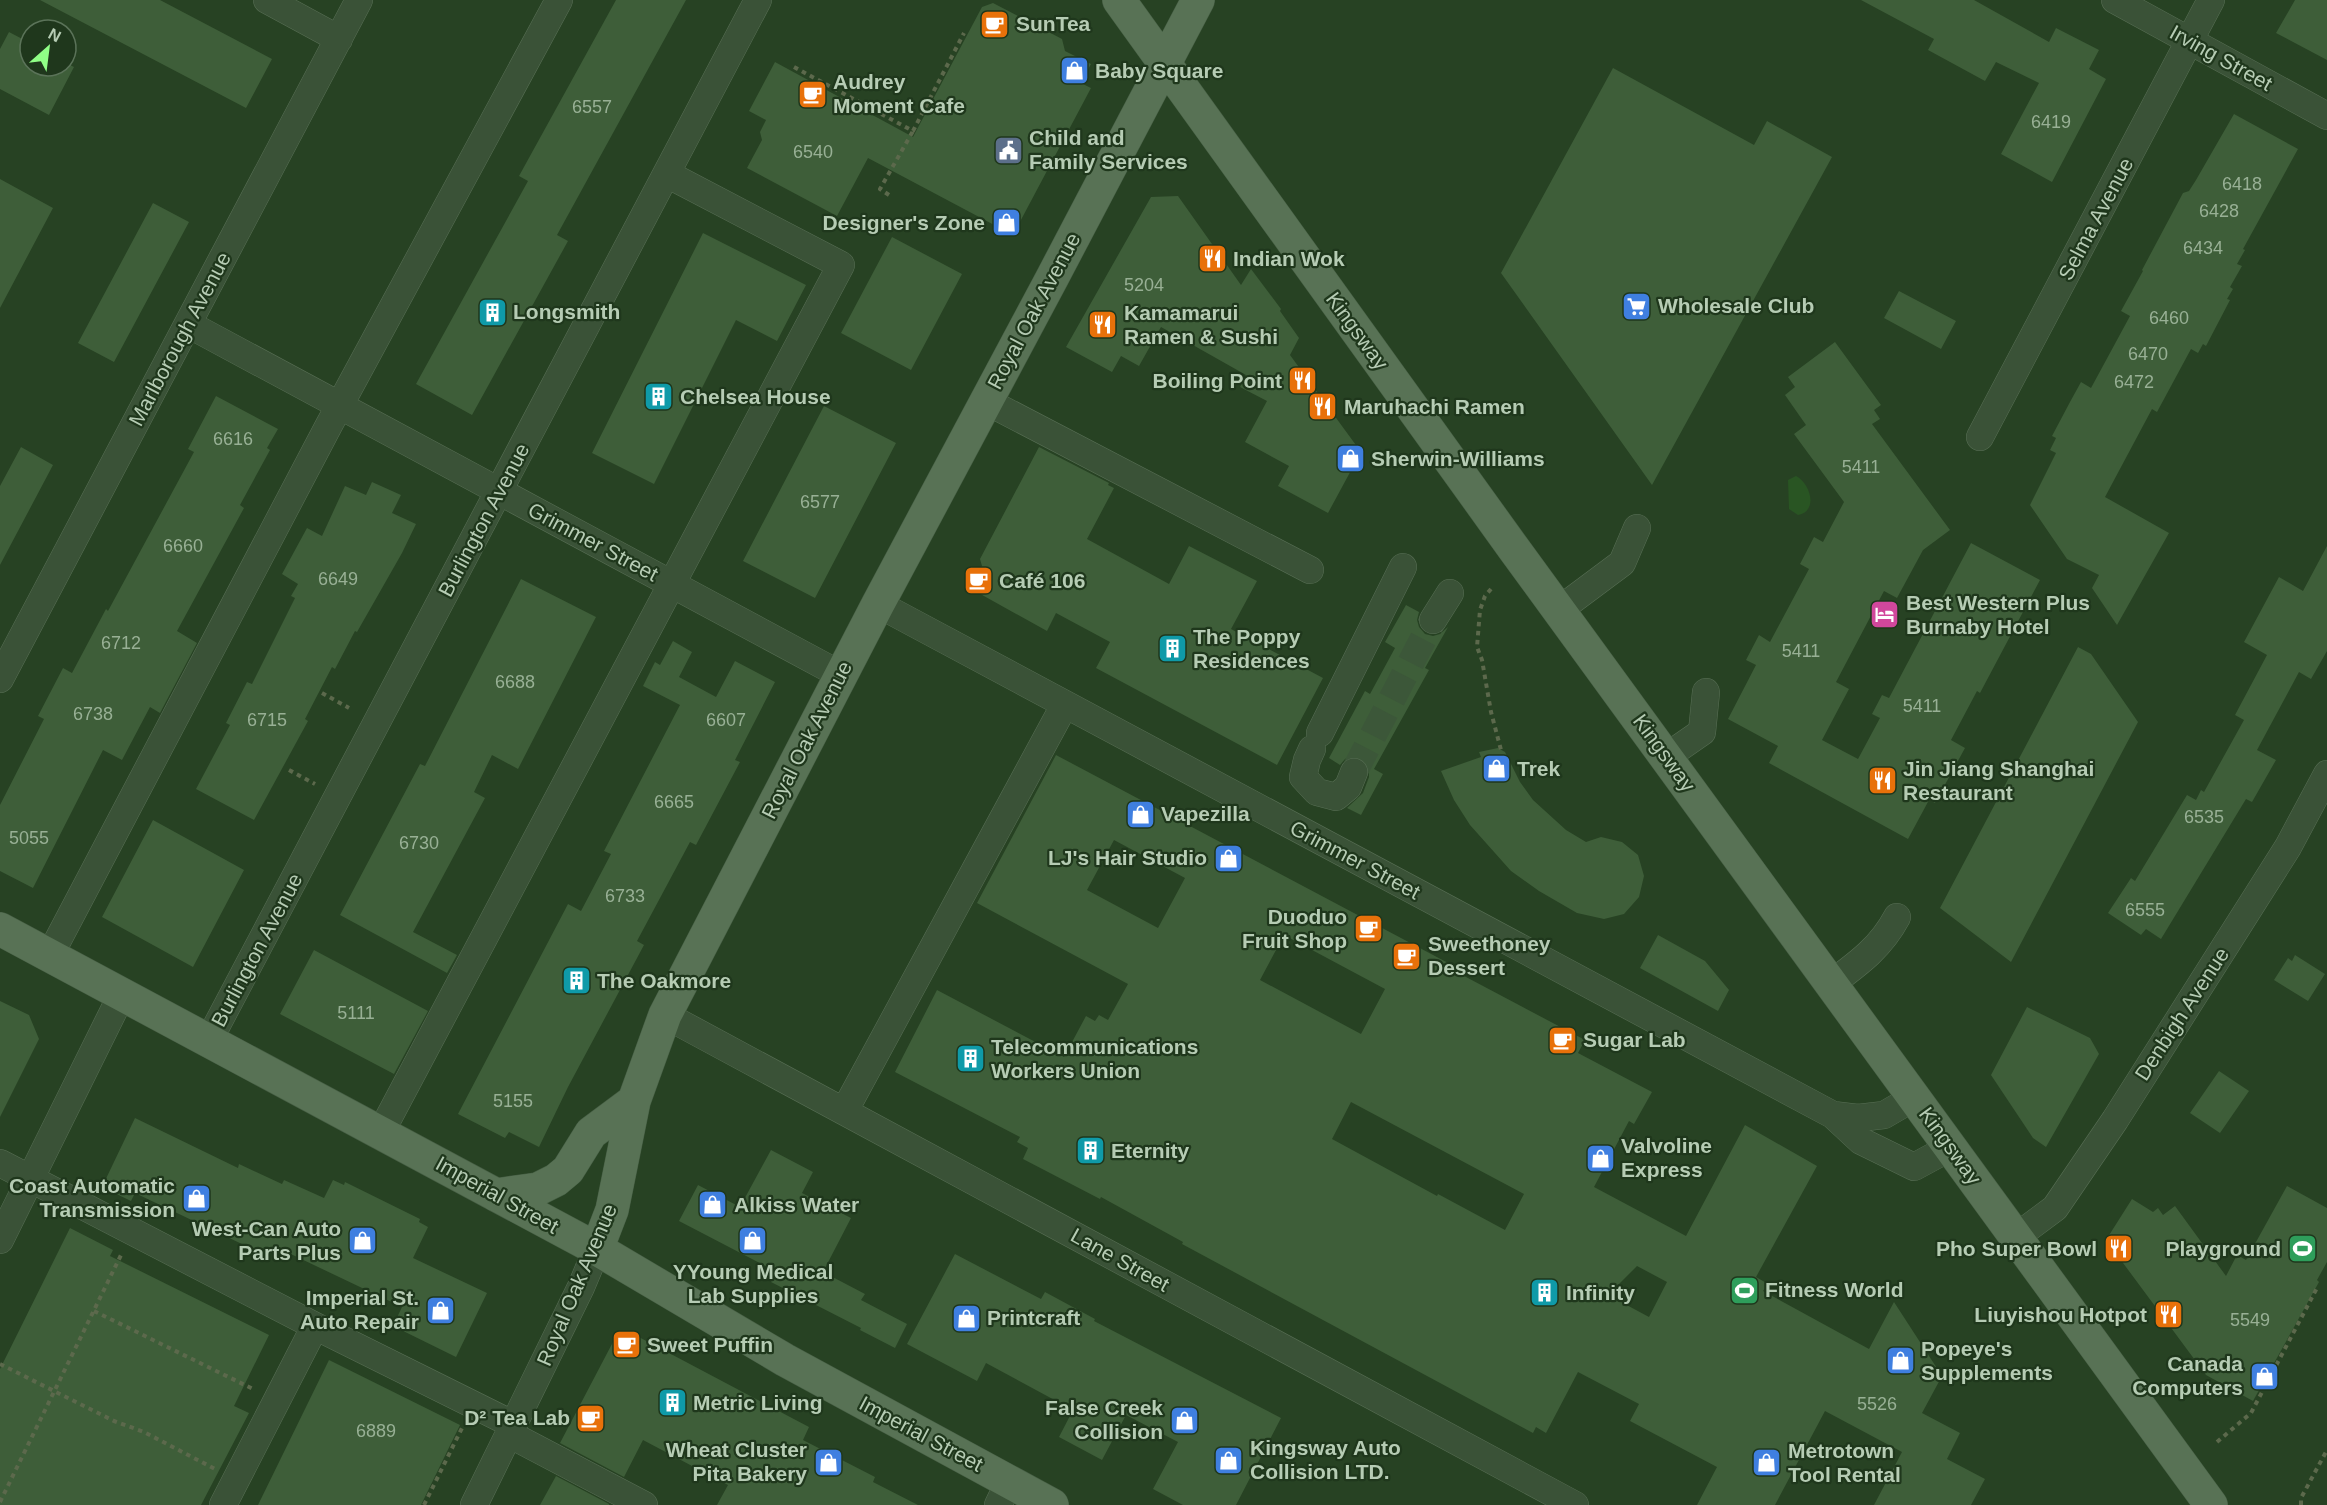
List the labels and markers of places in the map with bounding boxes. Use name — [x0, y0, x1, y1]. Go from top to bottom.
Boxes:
cafe icon: SunTea — [979, 8, 1011, 40]
place label: SunTea — [1016, 12, 1091, 35]
shop icon: Baby Square — [1058, 55, 1090, 87]
place label: Baby Square — [1095, 59, 1223, 82]
place label: Audrey Moment Cafe — [833, 70, 965, 117]
cafe icon: Audrey Moment Cafe — [796, 78, 828, 110]
place label: Child and Family Services — [1029, 126, 1188, 173]
public building icon: Child and Family Services — [992, 134, 1024, 166]
shop icon: Designer's Zone — [990, 207, 1022, 239]
place label: Designer's Zone — [822, 211, 985, 234]
restaurant icon: Indian Wok — [1196, 243, 1228, 275]
place label: Indian Wok — [1233, 247, 1345, 270]
supermarket icon: Wholesale Club — [1621, 290, 1653, 322]
place label: Wholesale Club — [1658, 294, 1814, 317]
building icon: Longsmith — [476, 296, 508, 328]
place label: Longsmith — [513, 300, 620, 323]
place label: Kamamarui Ramen & Sushi — [1124, 301, 1278, 348]
restaurant icon: Kamamarui Ramen & Sushi — [1087, 309, 1119, 341]
restaurant icon: Boiling Point — [1287, 365, 1319, 397]
place label: Boiling Point — [1153, 369, 1282, 392]
building icon: Chelsea House — [643, 381, 675, 413]
place label: Chelsea House — [680, 385, 831, 408]
restaurant icon: Maruhachi Ramen — [1307, 391, 1339, 423]
place label: Maruhachi Ramen — [1344, 395, 1525, 418]
shop icon: Sherwin-Williams — [1334, 443, 1366, 475]
place label: Sherwin-Williams — [1371, 447, 1545, 470]
cafe icon: Café 106 — [962, 565, 994, 597]
place label: Café 106 — [999, 569, 1085, 592]
place label: Best Western Plus Burnaby Hotel — [1906, 591, 2090, 638]
hotel icon: Best Western Plus Burnaby Hotel — [1869, 599, 1901, 631]
place label: The Poppy Residences — [1193, 625, 1310, 672]
building icon: The Poppy Residences — [1156, 633, 1188, 665]
shop icon: Trek — [1480, 753, 1512, 785]
place label: Trek — [1517, 757, 1561, 780]
place label: Jin Jiang Shanghai Restaurant — [1903, 757, 2094, 804]
restaurant icon: Jin Jiang Shanghai Restaurant — [1866, 765, 1898, 797]
shop icon: Vapezilla — [1124, 798, 1156, 830]
place label: Vapezilla — [1161, 802, 1250, 825]
shop icon: LJ's Hair Studio — [1212, 842, 1244, 874]
place label: LJ's Hair Studio — [1048, 846, 1207, 869]
place label: Duoduo Fruit Shop — [1242, 905, 1347, 952]
cafe icon: Duoduo Fruit Shop — [1352, 913, 1384, 945]
place label: Sweethoney Dessert — [1428, 932, 1551, 979]
cafe icon: Sweethoney Dessert — [1391, 940, 1423, 972]
building icon: The Oakmore — [560, 965, 592, 997]
place label: The Oakmore — [597, 969, 731, 992]
cafe icon: Sugar Lab — [1546, 1024, 1578, 1056]
place label: Sugar Lab — [1583, 1028, 1686, 1051]
place label: Telecommunications Workers Union — [991, 1035, 1198, 1082]
building icon: Telecommunications Workers Union — [954, 1043, 986, 1075]
place label: Valvoline Express — [1621, 1134, 1712, 1181]
building icon: Eternity — [1074, 1135, 1106, 1167]
place label: Eternity — [1111, 1139, 1190, 1162]
shop icon: Valvoline Express — [1584, 1142, 1616, 1174]
place label: Coast Automatic Transmission — [9, 1174, 175, 1221]
shop icon: Coast Automatic Transmission — [180, 1182, 212, 1214]
shop icon: Alkiss Water — [697, 1189, 729, 1221]
place label: Alkiss Water — [734, 1193, 859, 1216]
place label: West-Can Auto Parts Plus — [192, 1217, 341, 1264]
shop icon: West-Can Auto Parts Plus — [346, 1225, 378, 1257]
shop icon: YYoung Medical Lab Supplies — [737, 1225, 769, 1257]
restaurant icon: Pho Super Bowl — [2102, 1233, 2134, 1265]
sports icon: Playground — [2286, 1233, 2318, 1265]
place label: Pho Super Bowl — [1936, 1237, 2097, 1260]
place label: Playground — [2165, 1237, 2281, 1260]
place label: YYoung Medical Lab Supplies — [673, 1260, 833, 1307]
sports icon: Fitness World — [1728, 1274, 1760, 1306]
building icon: Infinity — [1529, 1277, 1561, 1309]
place label: Fitness World — [1765, 1278, 1903, 1301]
place label: Infinity — [1566, 1281, 1635, 1304]
place label: Imperial St. Auto Repair — [300, 1286, 419, 1333]
shop icon: Imperial St. Auto Repair — [424, 1294, 456, 1326]
restaurant icon: Liuyishou Hotpot — [2152, 1299, 2184, 1331]
shop icon: Printcraft — [950, 1302, 982, 1334]
place label: Liuyishou Hotpot — [1974, 1303, 2147, 1326]
place label: Printcraft — [987, 1306, 1080, 1329]
cafe icon: Sweet Puffin — [610, 1329, 642, 1361]
place label: Sweet Puffin — [647, 1333, 773, 1356]
place label: Popeye's Supplements — [1921, 1337, 2053, 1384]
shop icon: Popeye's Supplements — [1884, 1345, 1916, 1377]
place label: Canada Computers — [2132, 1352, 2243, 1399]
shop icon: Canada Computers — [2248, 1360, 2280, 1392]
building icon: Metric Living — [656, 1387, 688, 1419]
place label: Metric Living — [693, 1391, 823, 1414]
place label: False Creek Collision — [1045, 1396, 1163, 1443]
cafe icon: D² Tea Lab — [575, 1402, 607, 1434]
shop icon: False Creek Collision — [1168, 1404, 1200, 1436]
place label: D² Tea Lab — [464, 1406, 570, 1429]
place label: Kingsway Auto Collision LTD. — [1250, 1436, 1401, 1483]
place label: Wheat Cluster Pita Bakery — [666, 1438, 807, 1485]
place label: Metrotown Tool Rental — [1788, 1439, 1901, 1486]
shop icon: Kingsway Auto Collision LTD. — [1213, 1444, 1245, 1476]
shop icon: Wheat Cluster Pita Bakery — [812, 1446, 844, 1478]
shop icon: Metrotown Tool Rental — [1751, 1447, 1783, 1479]

